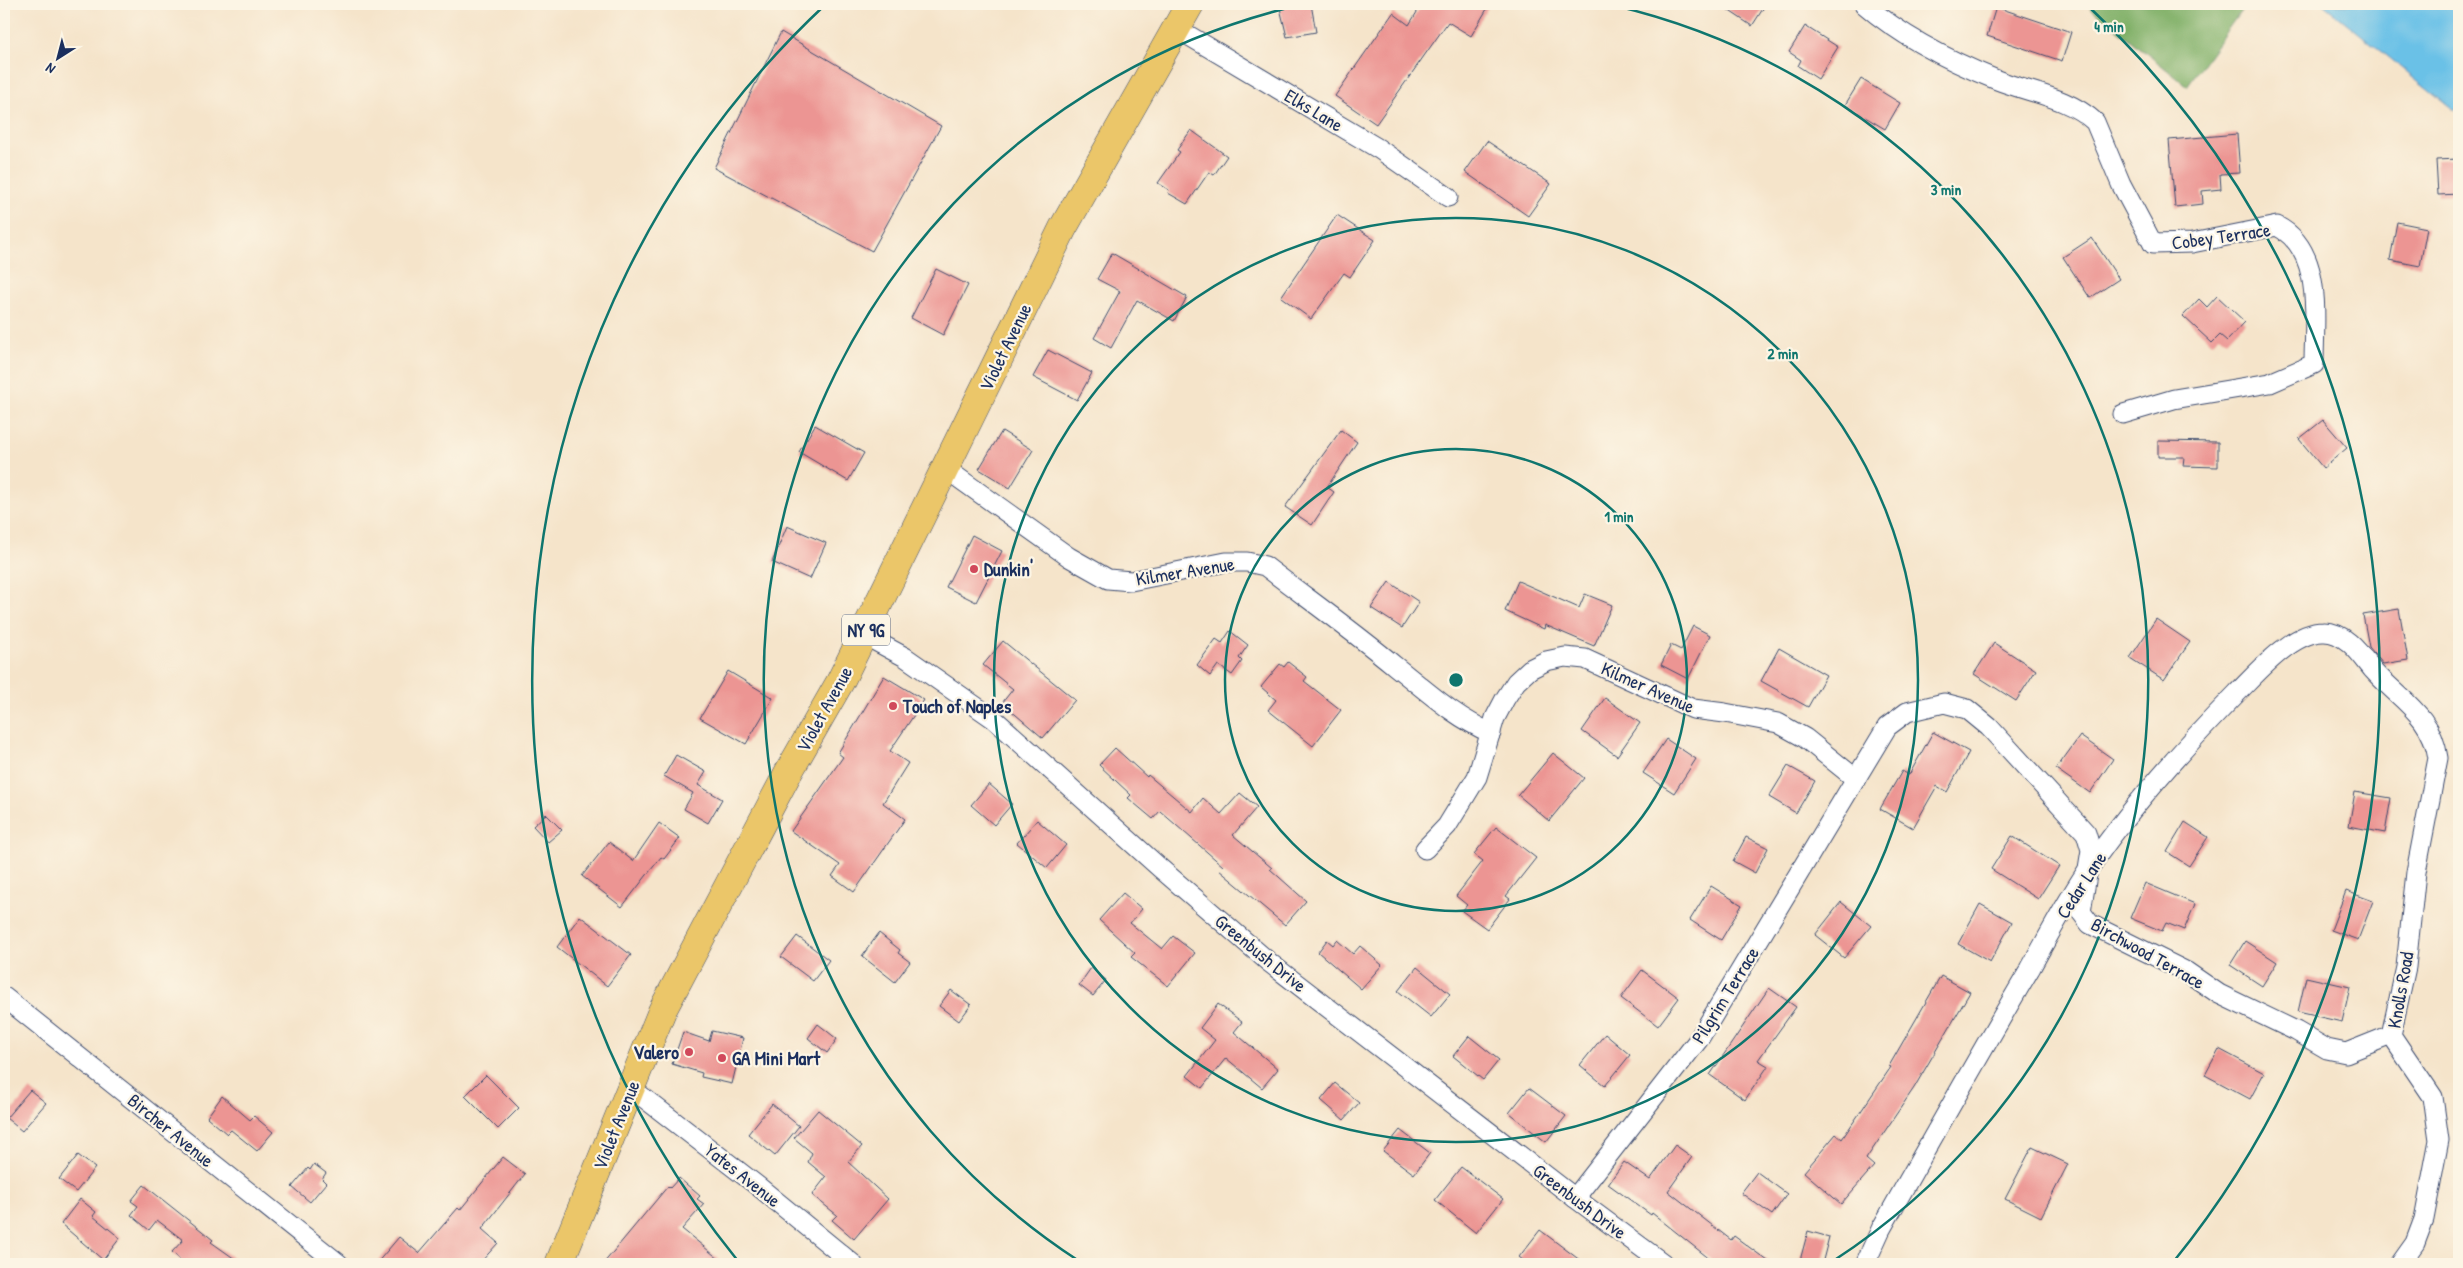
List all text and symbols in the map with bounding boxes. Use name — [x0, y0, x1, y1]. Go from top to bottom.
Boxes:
text: 4 min — [2094, 16, 2124, 37]
north arrow — [32, 32, 82, 82]
text: N — [41, 59, 59, 79]
street label: Elks Lane — [1280, 82, 1348, 138]
text: 3 min — [1931, 179, 1961, 200]
street label: Cobey Terrace — [2170, 216, 2272, 256]
street label: Violet Avenue — [973, 299, 1038, 395]
text: 2 min — [1768, 343, 1799, 364]
text: 1 min — [1604, 506, 1634, 527]
street label: Kilmer Avenue — [1134, 550, 1237, 592]
place label: Dunkin' — [984, 556, 1033, 582]
marker: Dunkin' — [968, 563, 980, 575]
road number: NY 9G — [842, 614, 890, 646]
street label: Kilmer Avenue — [1597, 655, 1699, 719]
street label: Violet Avenue — [790, 661, 858, 757]
centre of rings — [1447, 671, 1465, 689]
place label: Touch of Naples — [902, 693, 1012, 720]
marker: Touch of Naples — [887, 700, 899, 712]
street label: Cedar Lane — [2050, 846, 2113, 924]
street label: Greenbush Drive — [1210, 908, 1313, 998]
street label: Birchwood Terrace — [2087, 911, 2210, 995]
street label: Pilgrim Terrace — [1685, 941, 1765, 1048]
street label: Knolls Road — [2380, 949, 2420, 1030]
place label: Valero — [633, 1039, 679, 1065]
place label: GA Mini Mart — [732, 1045, 822, 1071]
marker: Valero — [683, 1046, 695, 1058]
marker: GA Mini Mart — [716, 1052, 728, 1064]
street label: Violet Avenue — [586, 1076, 646, 1174]
street label: Bircher Avenue — [122, 1087, 220, 1173]
street label: Yates Avenue — [700, 1137, 787, 1213]
street label: Greenbush Drive — [1528, 1157, 1632, 1245]

